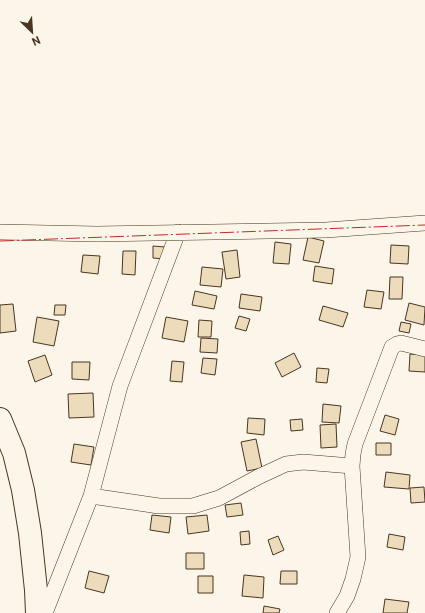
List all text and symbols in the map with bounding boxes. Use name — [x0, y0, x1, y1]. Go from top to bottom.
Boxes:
north arrow — [12, 12, 52, 52]
text: N — [30, 33, 42, 48]

